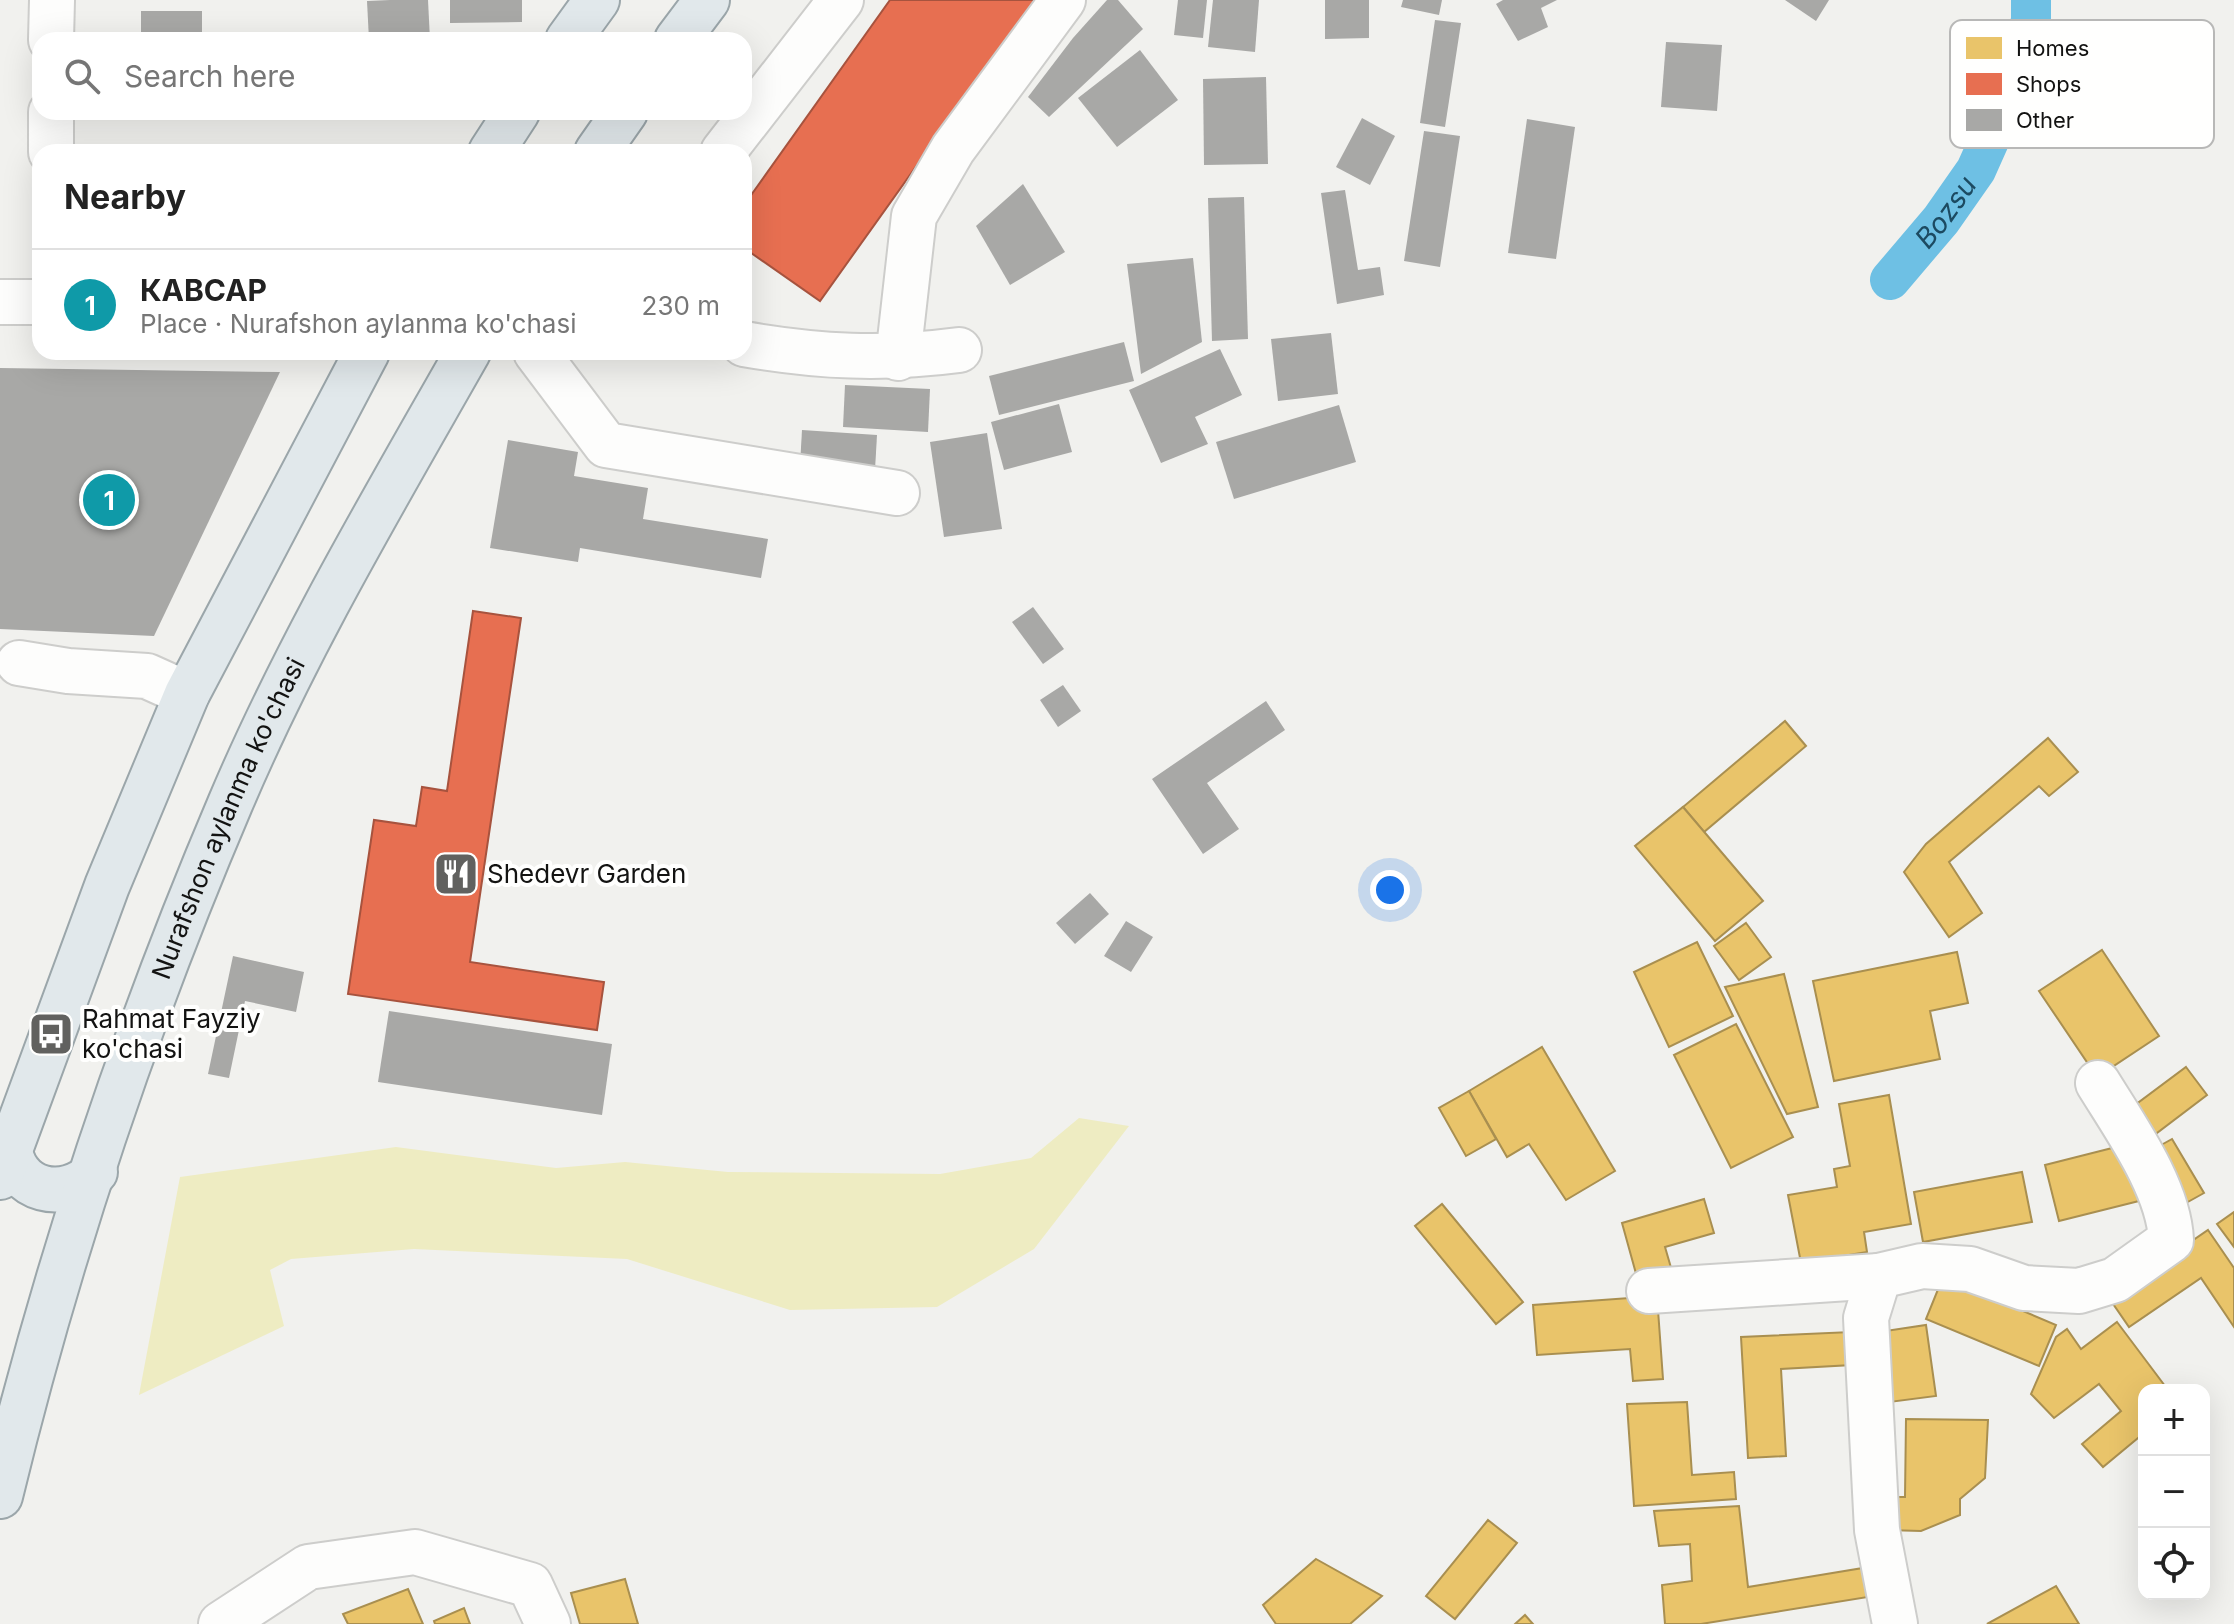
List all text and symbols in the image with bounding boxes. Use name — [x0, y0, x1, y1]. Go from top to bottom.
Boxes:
legend — [1950, 20, 2214, 148]
search box — [32, 32, 752, 120]
text: Homes — [2016, 35, 2089, 61]
icon: search — [60, 54, 104, 98]
text: Search here — [124, 58, 296, 94]
text: Shops — [2016, 71, 2081, 97]
text: Other — [2016, 107, 2074, 133]
water label: Bozsu — [1908, 169, 1984, 255]
text: Nearby — [64, 176, 186, 217]
text: КАВСАР — [140, 272, 267, 308]
text: 1 — [84, 290, 96, 321]
text: 230 m — [642, 290, 720, 321]
text: Place · Nurafshon aylanma ko'chasi — [140, 308, 576, 339]
pin: 1 — [83, 470, 135, 530]
street label: Nurafshon aylanma ko'chasi — [145, 652, 311, 983]
restaurant icon: Shedevr Garden — [432, 850, 480, 898]
place label: Shedevr Garden — [487, 858, 686, 889]
your location — [1370, 870, 1410, 910]
place label: Rahmat Fayziy ko'chasi — [82, 1003, 261, 1064]
bus stop icon: Rahmat Fayziy ko'chasi — [27, 1010, 75, 1058]
map controls — [2138, 1384, 2210, 1600]
button: + — [2138, 1384, 2210, 1456]
button: − — [2138, 1456, 2210, 1528]
button: locate — [2138, 1528, 2210, 1600]

